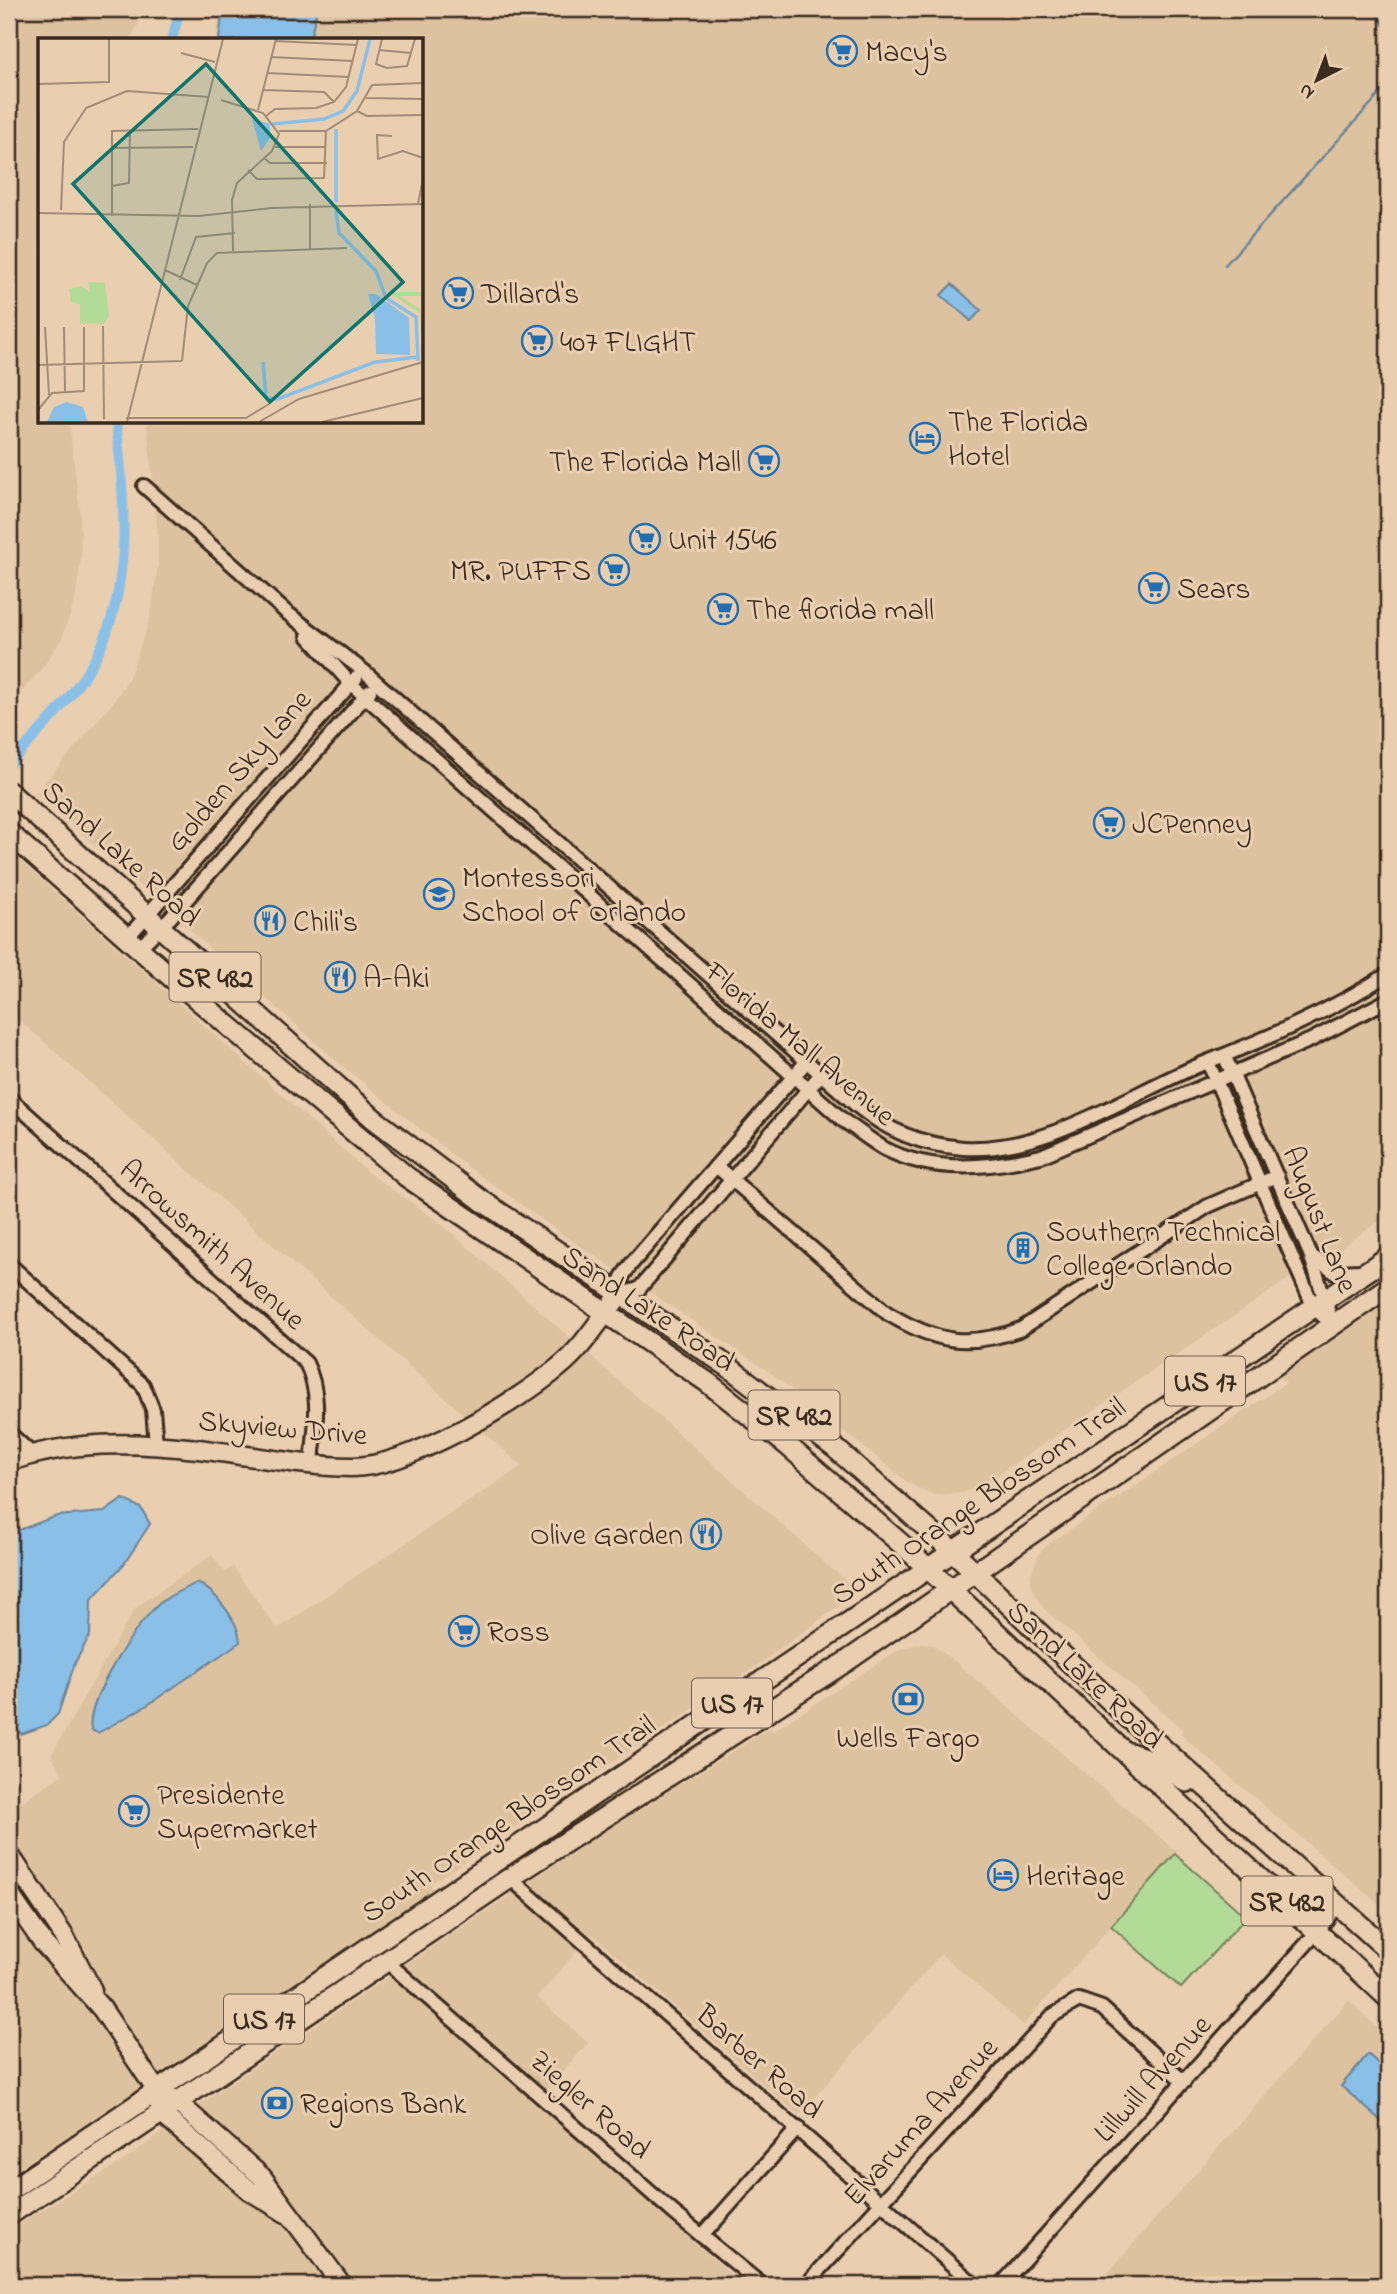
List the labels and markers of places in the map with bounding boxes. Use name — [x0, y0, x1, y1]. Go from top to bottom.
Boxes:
place label: Macy's — [865, 32, 948, 76]
supermarket icon: Macy's — [825, 34, 859, 68]
place label: Dillard's — [480, 274, 579, 318]
supermarket icon: Dillard's — [441, 276, 475, 310]
place label: 407 FLIGHT — [560, 322, 696, 366]
supermarket icon: 407 FLIGHT — [520, 324, 554, 358]
place label: The Florida Hotel — [948, 402, 1088, 480]
hotel icon: The Florida Hotel — [908, 421, 942, 455]
place label: The Florida Mall — [549, 442, 741, 486]
supermarket icon: The Florida Mall — [747, 444, 781, 478]
place label: Unit 1546 — [668, 520, 777, 564]
supermarket icon: Unit 1546 — [628, 522, 662, 556]
place label: MR. PUFFS — [450, 551, 591, 595]
supermarket icon: MR. PUFFS — [597, 553, 631, 587]
place label: Sears — [1177, 569, 1250, 613]
supermarket icon: Sears — [1137, 571, 1171, 605]
place label: The florida mall — [746, 590, 934, 634]
supermarket icon: The florida mall — [706, 592, 740, 626]
place label: JCPenney — [1132, 804, 1252, 848]
supermarket icon: JCPenney — [1092, 806, 1126, 840]
place label: Montessori School of Orlando — [462, 858, 686, 936]
school or university icon: Montessori School of Orlando — [422, 877, 456, 911]
place label: Chili's — [293, 902, 358, 946]
restaurant icon: Chili's — [253, 904, 287, 938]
place label: A-Aki — [363, 958, 430, 1002]
restaurant icon: A-Aki — [323, 960, 357, 994]
place label: Southern Technical College Orlando — [1046, 1212, 1280, 1290]
building icon: Southern Technical College Orlando — [1006, 1231, 1040, 1265]
place label: Olive Garden — [530, 1515, 683, 1559]
restaurant icon: Olive Garden — [689, 1517, 723, 1551]
place label: Ross — [487, 1612, 550, 1656]
supermarket icon: Ross — [447, 1614, 481, 1648]
bank icon: Wells Fargo — [891, 1682, 925, 1716]
place label: Wells Fargo — [836, 1718, 980, 1762]
place label: Presidente Supermarket — [157, 1775, 318, 1853]
supermarket icon: Presidente Supermarket — [117, 1794, 151, 1828]
place label: Heritage — [1026, 1856, 1125, 1900]
hotel icon: Heritage — [986, 1858, 1020, 1892]
place label: Regions Bank — [300, 2084, 467, 2128]
bank icon: Regions Bank — [260, 2086, 294, 2120]

